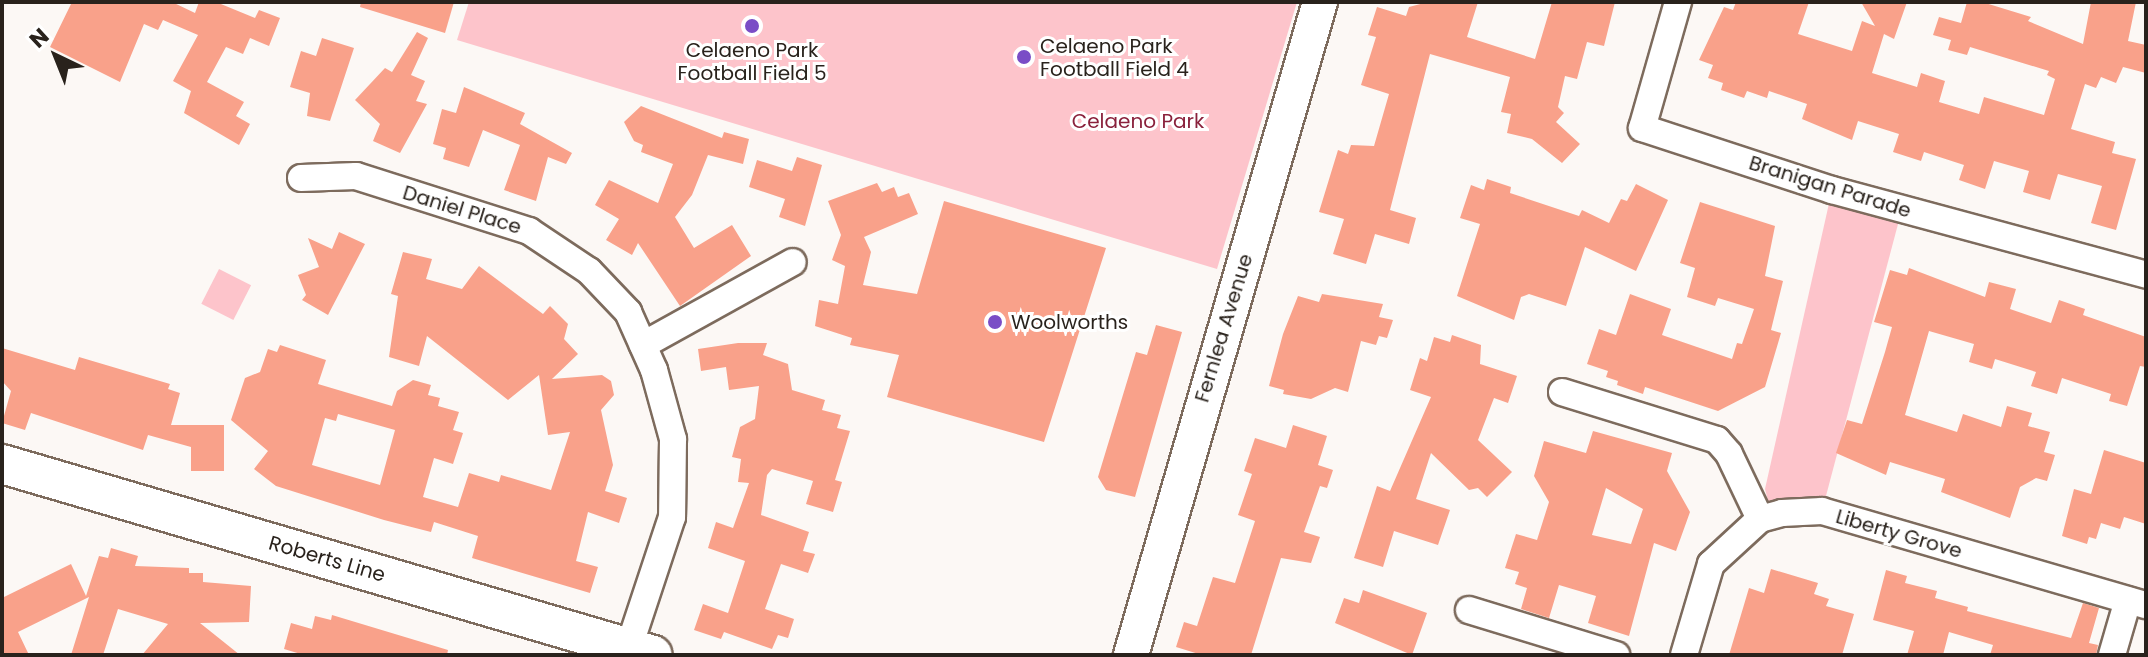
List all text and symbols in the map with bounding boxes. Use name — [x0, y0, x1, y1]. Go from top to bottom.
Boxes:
north arrow — [16, 16, 96, 96]
marker: Celaeno Park Football Field 5 — [743, 17, 761, 35]
text: N — [23, 21, 56, 55]
place label: Celaeno Park Football Field 4 — [1040, 34, 1189, 81]
place label: Celaeno Park Football Field 5 — [678, 38, 826, 85]
marker: Celaeno Park Football Field 4 — [1015, 48, 1033, 66]
park label: Celaeno Park — [1072, 109, 1204, 133]
street label: Branigan Parade — [1746, 151, 1914, 223]
street label: Daniel Place — [400, 181, 524, 239]
street label: Fernlea Avenue — [1190, 251, 1258, 405]
place label: Woolworths — [1011, 310, 1128, 334]
marker: Woolworths — [986, 313, 1004, 331]
street label: Liberty Grove — [1833, 505, 1965, 563]
street label: Roberts Line — [266, 531, 388, 587]

